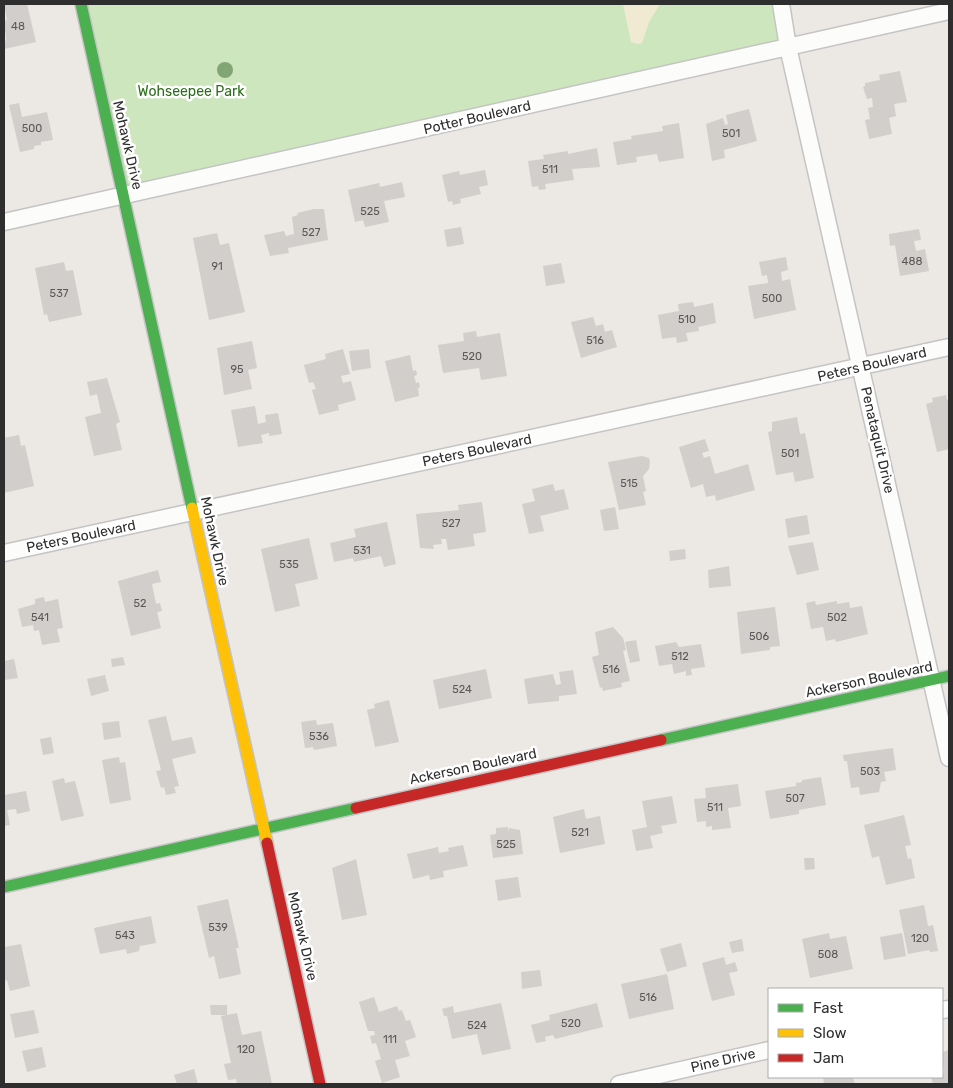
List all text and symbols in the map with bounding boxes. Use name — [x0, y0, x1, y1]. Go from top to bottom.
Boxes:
house number: 48 — [11, 20, 25, 33]
park label: Wohseepee Park — [138, 83, 245, 100]
street label: Potter Boulevard — [422, 97, 532, 138]
street label: Mohawk Drive — [109, 99, 146, 191]
house number: 500 — [22, 122, 42, 135]
house number: 501 — [722, 127, 740, 140]
house number: 511 — [542, 163, 558, 176]
house number: 525 — [360, 205, 380, 218]
house number: 527 — [302, 226, 321, 239]
house number: 488 — [902, 255, 922, 268]
house number: 91 — [211, 260, 223, 273]
house number: 537 — [50, 287, 69, 300]
house number: 500 — [762, 292, 782, 305]
house number: 510 — [678, 313, 696, 326]
house number: 516 — [586, 334, 604, 347]
street label: Peters Boulevard — [816, 344, 928, 385]
house number: 520 — [462, 350, 482, 363]
house number: 95 — [230, 363, 244, 376]
street label: Penataquit Drive — [857, 385, 898, 495]
street label: Peters Boulevard — [421, 431, 533, 470]
house number: 501 — [781, 447, 799, 460]
house number: 515 — [620, 477, 638, 490]
street label: Mohawk Drive — [197, 495, 232, 587]
street label: Peters Boulevard — [25, 517, 137, 556]
house number: 527 — [442, 517, 461, 530]
house number: 531 — [353, 544, 371, 557]
house number: 535 — [279, 558, 299, 571]
house number: 52 — [134, 597, 147, 610]
house number: 541 — [31, 611, 49, 624]
house number: 502 — [827, 611, 847, 624]
house number: 506 — [749, 630, 769, 643]
house number: 512 — [671, 650, 689, 663]
street label: Ackerson Boulevard — [804, 658, 934, 701]
house number: 516 — [602, 663, 620, 676]
house number: 524 — [452, 683, 472, 696]
house number: 536 — [309, 730, 329, 743]
street label: Ackerson Boulevard — [408, 745, 538, 788]
house number: 503 — [860, 765, 880, 778]
house number: 507 — [785, 792, 805, 805]
house number: 511 — [707, 801, 723, 814]
house number: 521 — [571, 826, 589, 839]
house number: 525 — [496, 838, 516, 851]
street label: Mohawk Drive — [284, 890, 321, 982]
house number: 539 — [208, 921, 228, 934]
house number: 543 — [115, 929, 135, 942]
house number: 120 — [911, 932, 929, 945]
house number: 508 — [818, 948, 838, 961]
legend — [768, 988, 943, 1078]
house number: 516 — [639, 991, 657, 1004]
text: Fast — [813, 999, 843, 1017]
house number: 520 — [561, 1017, 581, 1030]
house number: 524 — [467, 1019, 487, 1032]
text: Slow — [813, 1024, 846, 1042]
house number: 111 — [383, 1033, 397, 1046]
house number: 120 — [237, 1043, 255, 1056]
street label: Pine Drive — [689, 1045, 757, 1076]
text: Jam — [813, 1049, 844, 1067]

